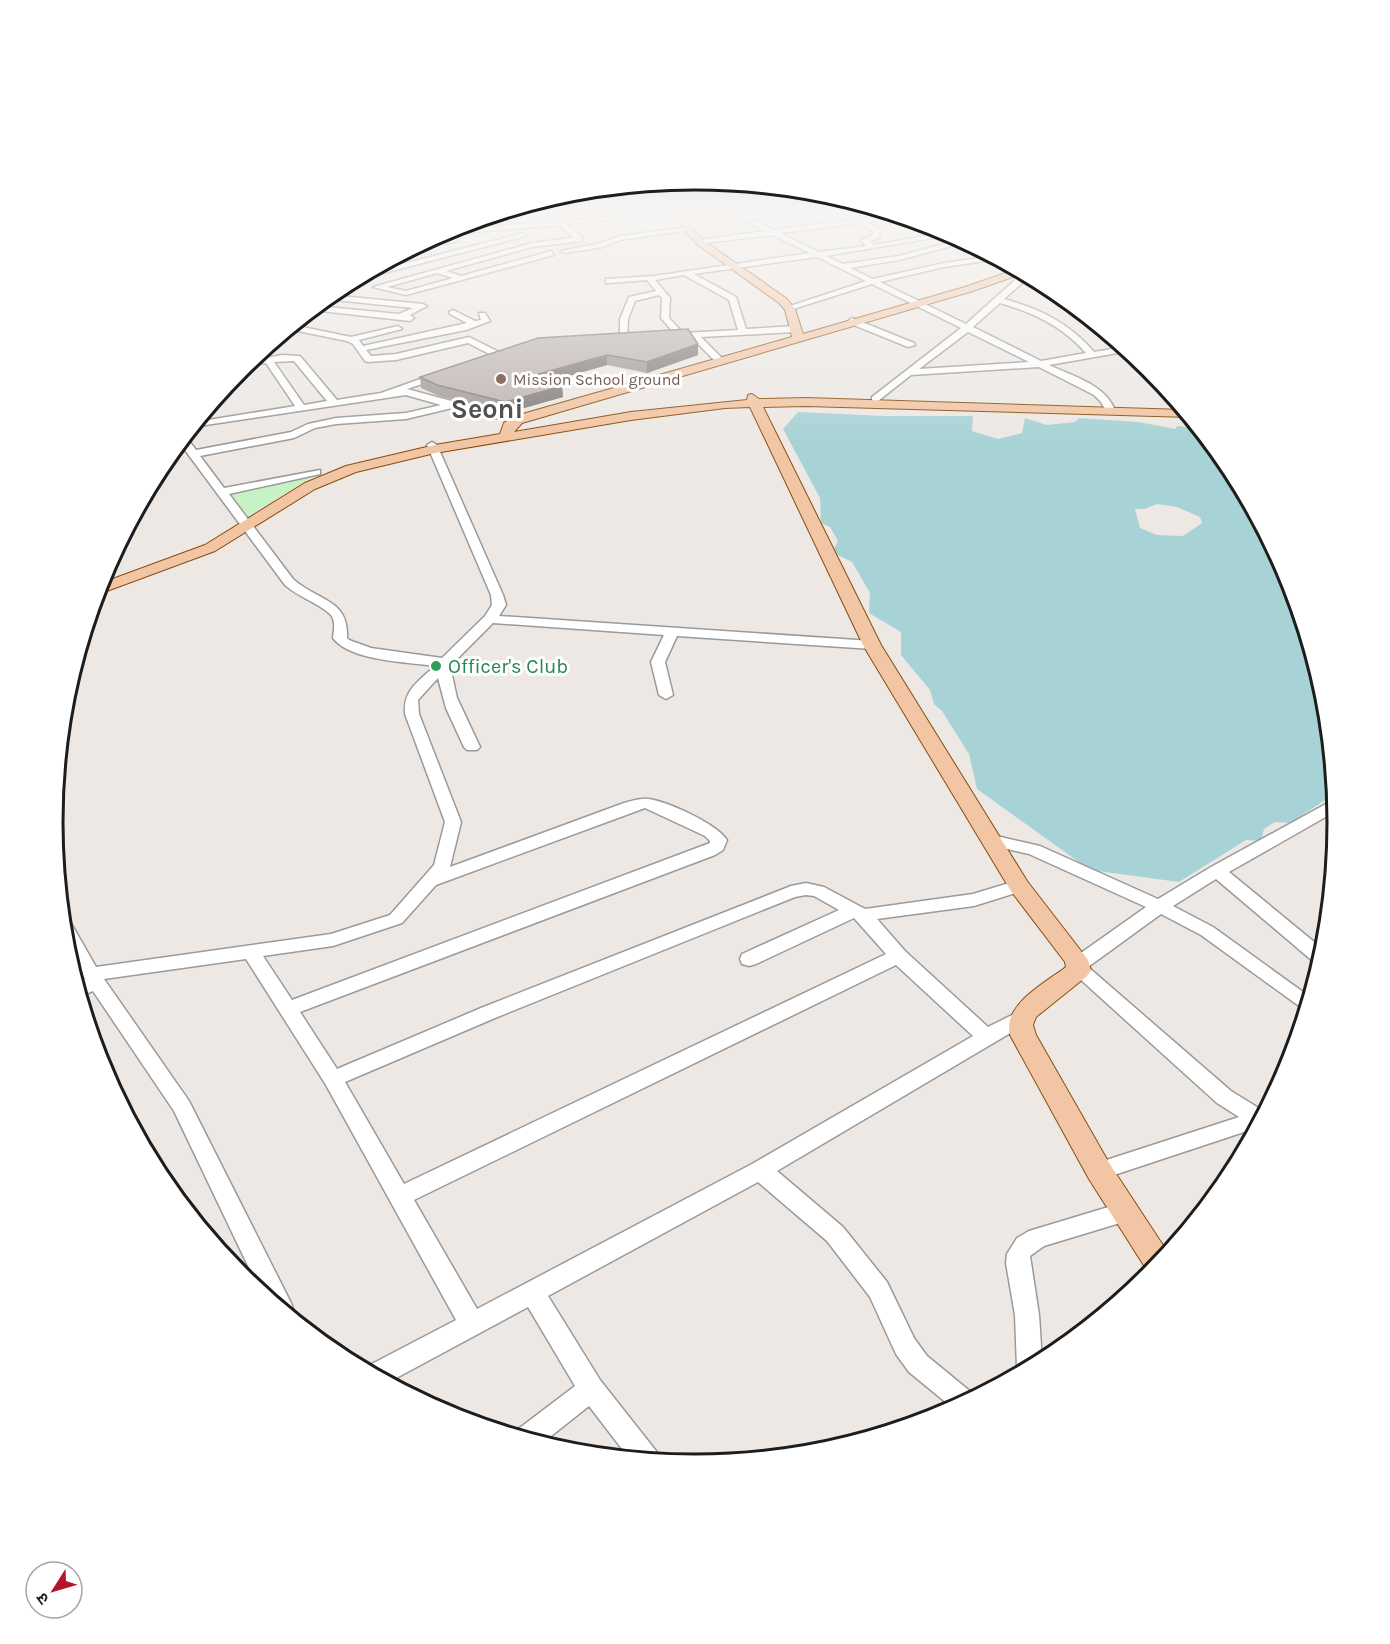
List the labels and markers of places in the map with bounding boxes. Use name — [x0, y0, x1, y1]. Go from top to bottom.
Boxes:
place label: Mission School ground — [513, 370, 681, 389]
marker: Mission School ground — [494, 372, 508, 386]
place label: Officer's Club — [448, 655, 568, 678]
marker: Officer's Club — [429, 659, 443, 673]

